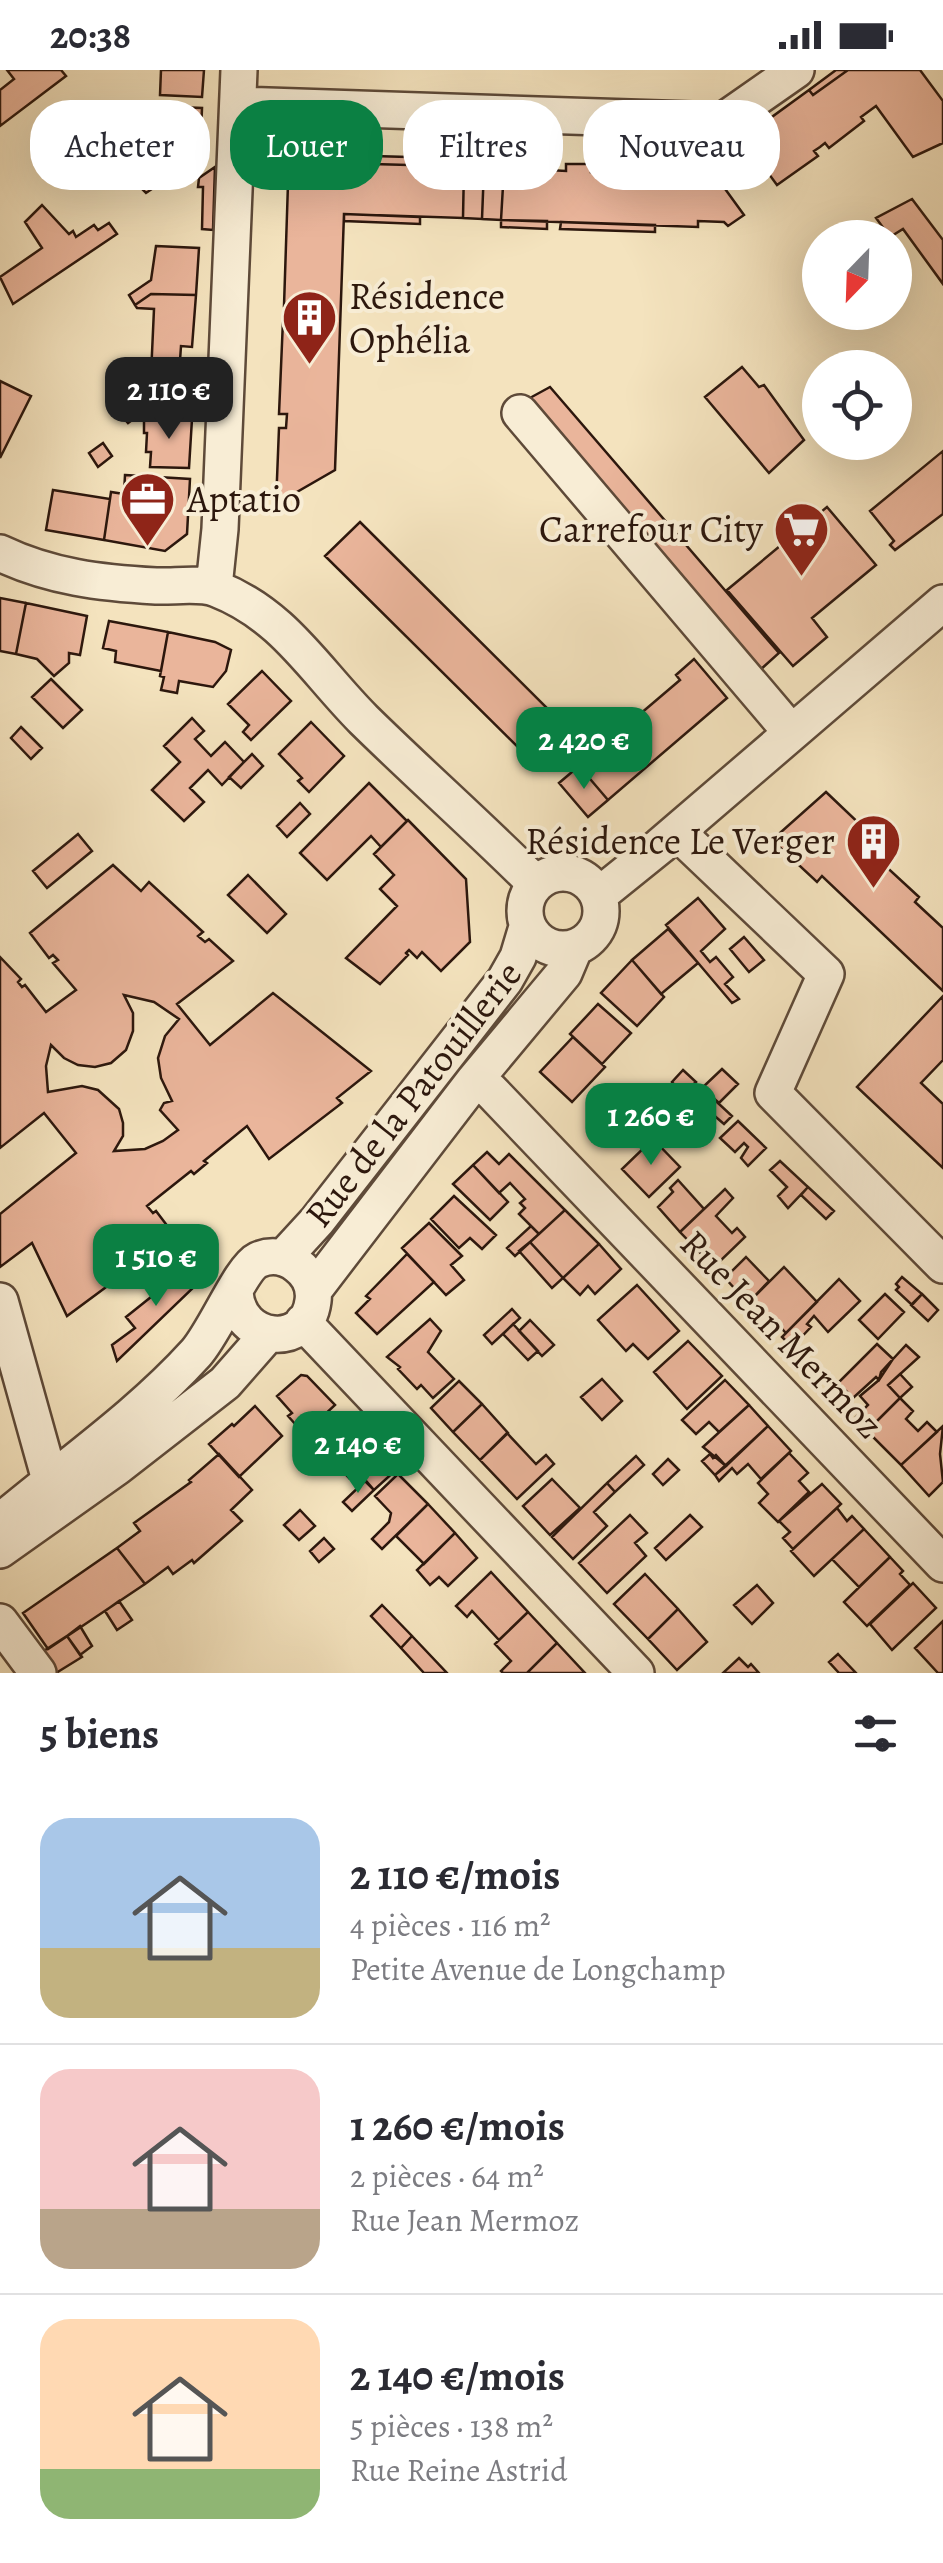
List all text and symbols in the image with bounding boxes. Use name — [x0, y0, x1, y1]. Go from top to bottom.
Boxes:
text: 20:38 — [50, 9, 131, 61]
chip: Acheter — [30, 100, 210, 190]
chip: Louer — [230, 100, 383, 190]
chip: Filtres — [403, 100, 563, 190]
chip: Nouveau — [583, 100, 780, 190]
north arrow — [802, 220, 912, 330]
map controls — [802, 220, 912, 460]
place label: Résidence Ophélia — [349, 270, 505, 366]
building icon: Résidence Ophélia — [280, 288, 340, 367]
button: locate — [802, 350, 912, 460]
pin: 2 110 € — [77, 357, 261, 442]
text: 2 110 € — [127, 367, 211, 411]
office icon: Aptatio — [118, 469, 178, 548]
place label: Aptatio — [186, 473, 301, 525]
supermarket icon: Carrefour City — [772, 499, 832, 578]
place label: Carrefour City — [539, 503, 764, 555]
pin: 2 420 € — [492, 707, 676, 792]
text: 2 420 € — [538, 717, 630, 761]
building icon: Résidence Le Verger — [844, 811, 904, 890]
place label: Résidence Le Verger — [525, 815, 835, 867]
street label: Rue de la Patouillerie — [292, 950, 534, 1238]
pin: 1 260 € — [559, 1083, 743, 1168]
text: 1 260 € — [607, 1093, 695, 1137]
street label: Rue Jean Mermoz — [669, 1218, 895, 1450]
pin: 1 510 € — [64, 1224, 248, 1309]
text: 1 510 € — [115, 1234, 197, 1278]
pin: 2 140 € — [266, 1411, 450, 1496]
text: 2 140 € — [314, 1421, 402, 1465]
text: 5 biens — [40, 1705, 159, 1762]
icon: filters — [848, 1706, 903, 1761]
text: 2 110 €/mois — [350, 1846, 560, 1903]
icon: home — [120, 1858, 240, 1978]
text: 4 pièces · 116 m² — [350, 1903, 551, 1947]
text: Petite Avenue de Longchamp — [350, 1947, 726, 1991]
text: 1 260 €/mois — [350, 2097, 565, 2154]
icon: home — [120, 2109, 240, 2229]
text: 2 pièces · 64 m² — [350, 2154, 544, 2198]
text: Rue Jean Mermoz — [350, 2198, 579, 2242]
text: 2 140 €/mois — [350, 2347, 565, 2404]
icon: home — [120, 2359, 240, 2479]
text: 5 pièces · 138 m² — [350, 2404, 553, 2448]
text: Rue Reine Astrid — [350, 2448, 567, 2492]

